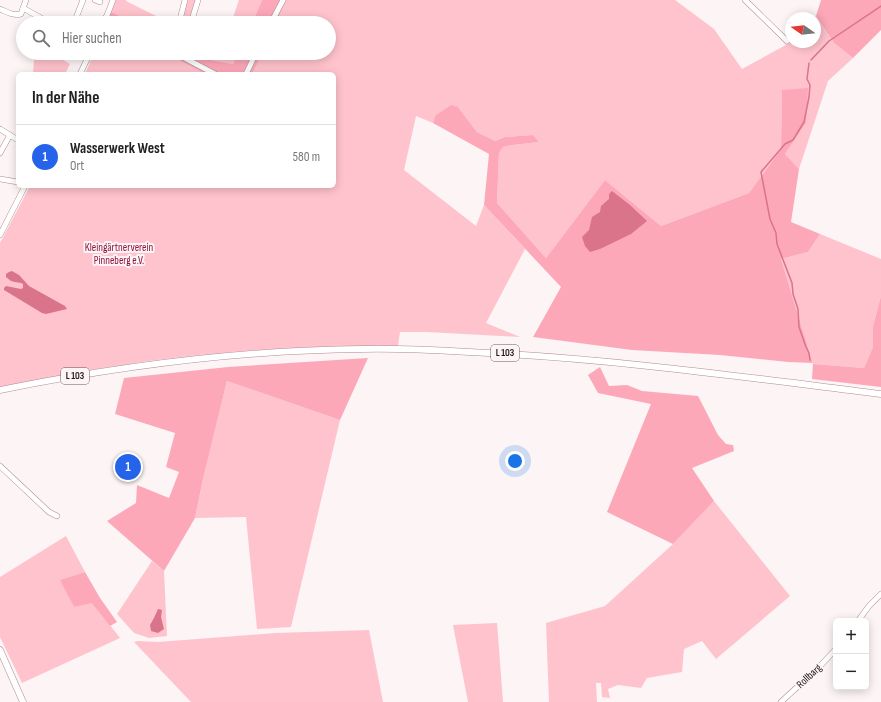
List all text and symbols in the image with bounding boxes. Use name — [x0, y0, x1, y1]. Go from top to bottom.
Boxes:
north arrow — [785, 12, 821, 48]
search box — [16, 16, 336, 60]
icon: search — [30, 27, 52, 49]
text: Hier suchen — [62, 29, 122, 48]
text: In der Nähe — [32, 88, 99, 108]
text: Wasserwerk West — [70, 139, 165, 158]
text: 1 — [42, 149, 48, 165]
text: 580 m — [293, 149, 320, 165]
text: Ort — [70, 158, 84, 174]
park label: Kleingärtnerverein Pinneberg e.V. — [85, 241, 154, 267]
road number: L 103 — [491, 345, 519, 361]
road number: L 103 — [61, 368, 89, 384]
your location — [505, 451, 525, 471]
pin: 1 — [115, 452, 141, 482]
map controls — [833, 618, 869, 690]
button: + — [833, 618, 869, 654]
button: − — [833, 654, 869, 690]
street label: Rollbarg — [794, 661, 825, 691]

